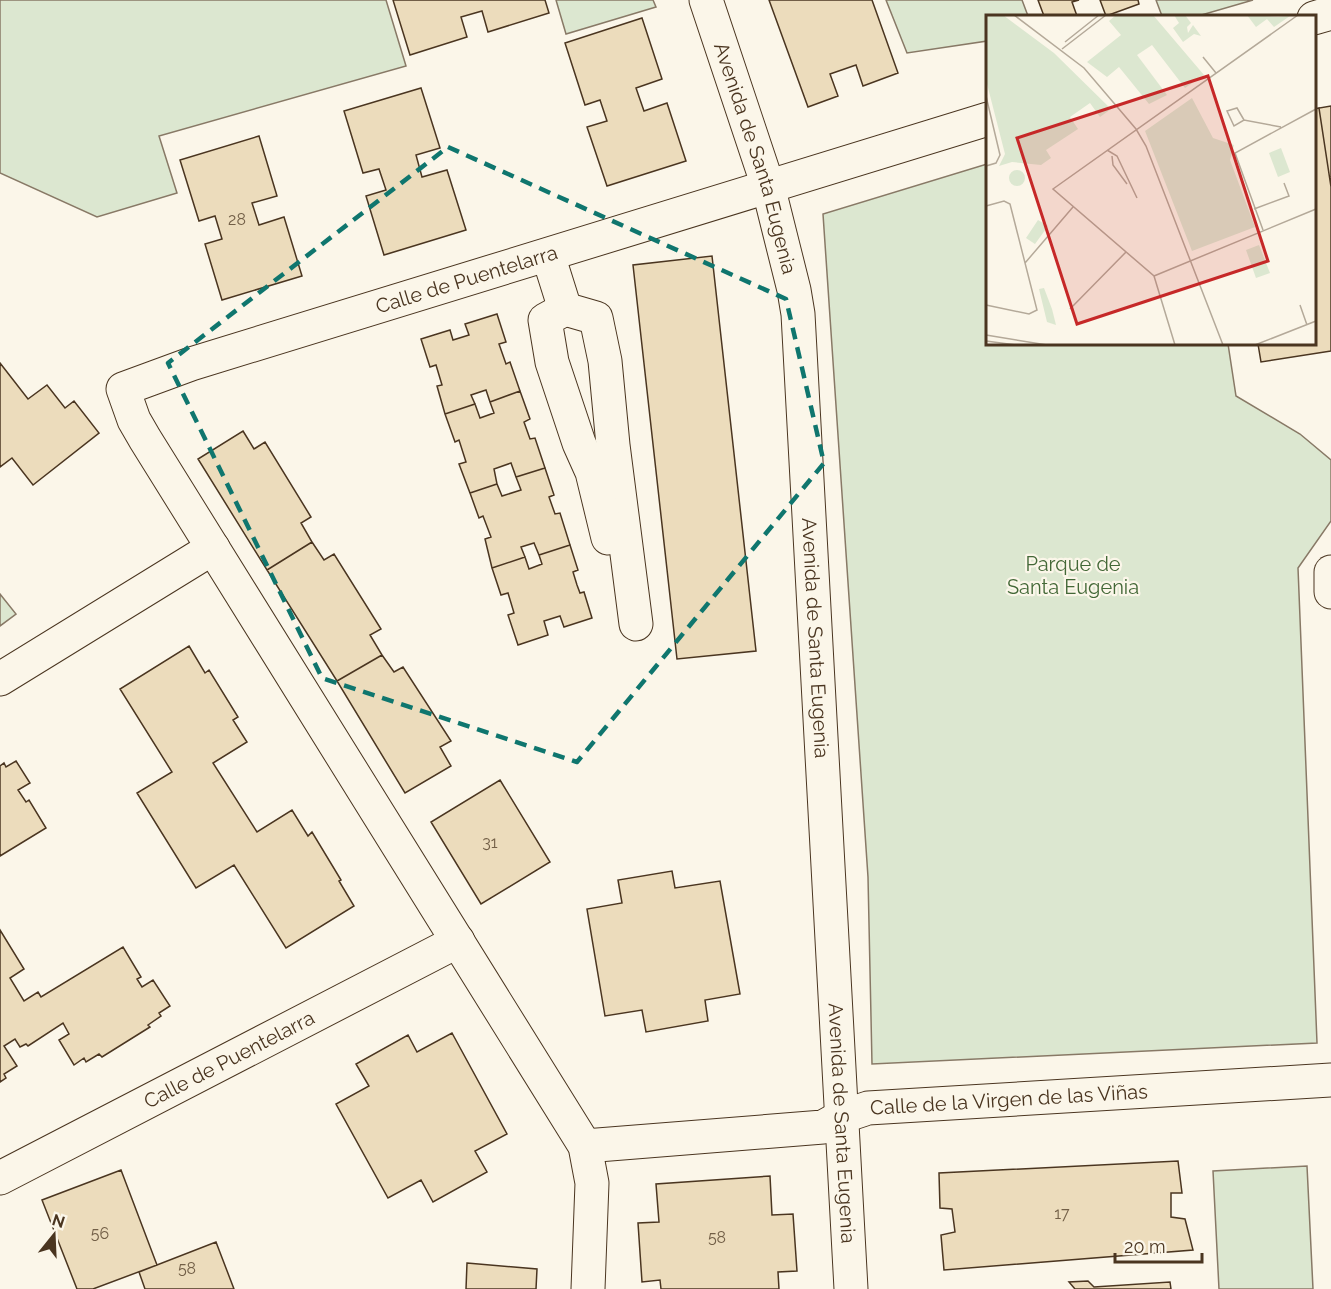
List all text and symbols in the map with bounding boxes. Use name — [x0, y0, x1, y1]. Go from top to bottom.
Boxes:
inset map — [986, 15, 1316, 345]
street label: Avenida de Santa Eugenia — [709, 39, 802, 277]
house number: 28 — [228, 210, 246, 229]
street label: Calle de Puentelarra — [373, 240, 560, 319]
street label: Avenida de Santa Eugenia — [797, 517, 834, 759]
park label: Parque de Santa Eugenia — [1007, 552, 1139, 599]
house number: 31 — [482, 833, 498, 852]
street label: Avenida de Santa Eugenia — [823, 1002, 861, 1244]
street label: Calle de Puentelarra — [140, 1005, 319, 1114]
street label: Calle de la Virgen de las Viñas — [869, 1079, 1148, 1120]
house number: 17 — [1054, 1204, 1070, 1223]
north arrow — [24, 1205, 84, 1265]
text: N — [50, 1210, 67, 1232]
house number: 56 — [91, 1224, 109, 1243]
scale bar — [1115, 1226, 1202, 1264]
house number: 58 — [708, 1228, 726, 1247]
text: 20 m — [1124, 1236, 1166, 1257]
house number: 58 — [178, 1259, 196, 1278]

